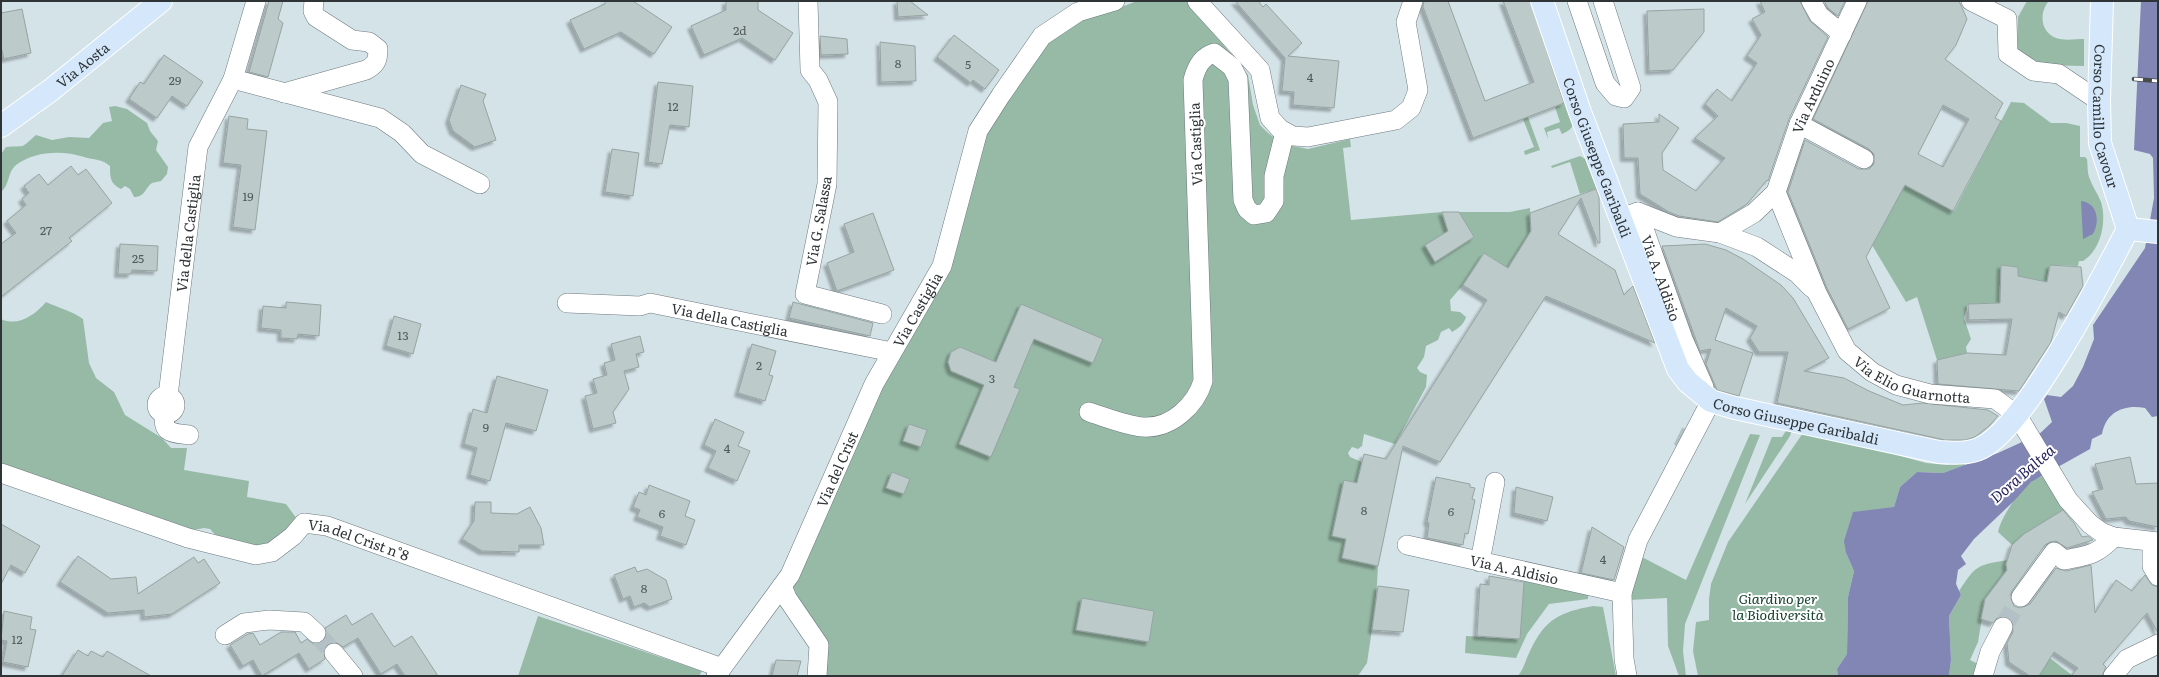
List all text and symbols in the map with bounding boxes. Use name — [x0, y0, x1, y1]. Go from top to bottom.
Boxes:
house number: 2d — [733, 21, 747, 39]
street label: Via Aosta — [52, 37, 113, 92]
street label: Corso Camillo Cavour — [2089, 44, 2124, 191]
house number: 8 — [895, 54, 902, 72]
house number: 5 — [965, 55, 971, 73]
street label: Via Arduino — [1787, 55, 1839, 136]
house number: 4 — [1307, 68, 1314, 86]
house number: 29 — [169, 71, 181, 89]
street label: Corso Giuseppe Garibaldi — [1559, 75, 1637, 241]
house number: 12 — [668, 97, 678, 115]
street label: Via Castiglia — [1184, 102, 1206, 186]
street label: Via della Castiglia — [171, 173, 205, 293]
street label: Via G. Salassa — [800, 174, 836, 268]
house number: 19 — [242, 187, 254, 205]
house number: 27 — [40, 221, 52, 239]
street label: Via A. Aldisio — [1637, 232, 1686, 324]
house number: 25 — [132, 249, 144, 267]
street label: Via Castiglia — [888, 268, 947, 350]
street label: Via della Castiglia — [670, 298, 790, 341]
house number: 13 — [397, 326, 409, 344]
street label: Via Elio Guarnotta — [1850, 351, 1972, 407]
house number: 2 — [756, 356, 762, 374]
house number: 3 — [989, 369, 995, 387]
street label: Corso Giuseppe Garibaldi — [1711, 392, 1881, 449]
house number: 9 — [483, 418, 489, 436]
street label: Via del Crist — [811, 428, 862, 510]
water label: Dora Baltea — [1984, 438, 2060, 508]
house number: 4 — [724, 439, 731, 457]
house number: 8 — [1361, 501, 1368, 519]
house number: 6 — [1448, 502, 1455, 520]
house number: 6 — [659, 504, 666, 522]
street label: Via del Crist n°8 — [307, 514, 412, 565]
street label: Via A. Aldisio — [1468, 549, 1561, 589]
house number: 4 — [1600, 550, 1607, 568]
house number: 8 — [641, 579, 648, 597]
park label: Giardino per la Biodiversità — [1732, 588, 1824, 624]
house number: 12 — [12, 630, 22, 648]

